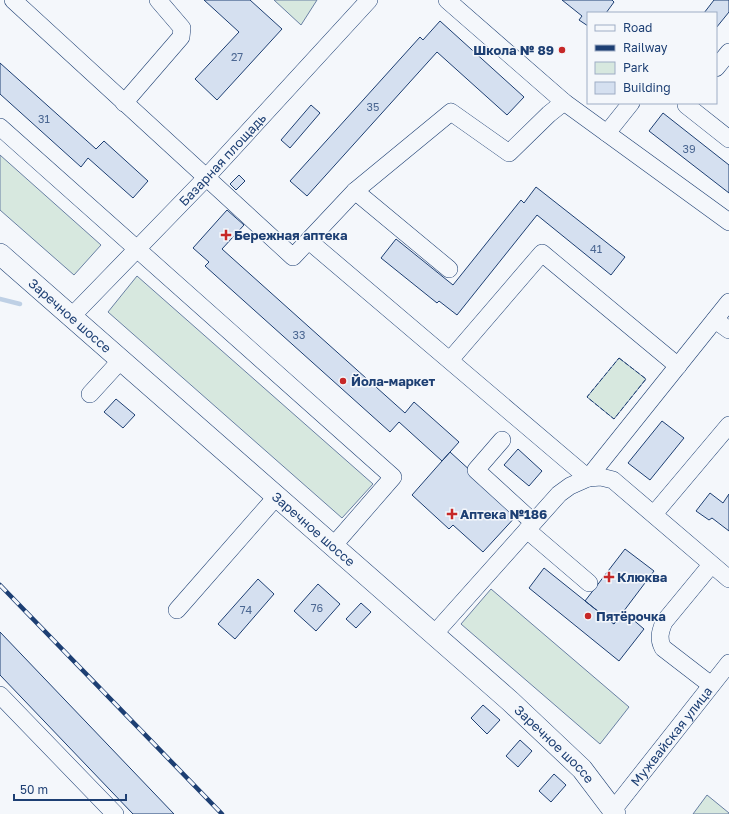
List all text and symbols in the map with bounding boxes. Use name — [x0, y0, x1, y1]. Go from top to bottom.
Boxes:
legend — [587, 12, 717, 104]
text: Road — [623, 20, 652, 35]
text: Railway — [623, 40, 668, 55]
place label: Школа № 89 — [473, 42, 554, 58]
marker: Школа № 89 — [557, 45, 567, 55]
house number: 27 — [231, 50, 243, 63]
text: Park — [623, 60, 649, 75]
text: Building — [623, 80, 671, 95]
house number: 35 — [367, 100, 379, 113]
street label: Базарная площадь — [175, 110, 269, 209]
house number: 31 — [38, 112, 50, 125]
house number: 39 — [682, 142, 696, 155]
place label: Бережная аптека — [234, 227, 348, 243]
marker: Бережная аптека — [221, 230, 231, 240]
house number: 41 — [590, 242, 602, 255]
street label: Заречное шоссе — [25, 275, 115, 356]
house number: 33 — [293, 328, 305, 341]
place label: Йола-маркет — [351, 373, 435, 389]
marker: Йола-маркет — [338, 376, 348, 386]
street label: Заречное шоссе — [269, 488, 358, 570]
place label: Аптека №186 — [460, 506, 547, 522]
marker: Аптека №186 — [447, 509, 457, 519]
place label: Клюква — [617, 569, 668, 585]
marker: Клюква — [604, 572, 614, 582]
house number: 76 — [311, 601, 324, 614]
house number: 74 — [240, 603, 253, 616]
place label: Пятёрочка — [596, 608, 666, 624]
marker: Пятёрочка — [583, 611, 593, 621]
street label: Мужвайская улица — [627, 683, 715, 789]
street label: Заречное шоссе — [511, 702, 598, 786]
scale bar — [14, 776, 126, 802]
text: 50 m — [20, 782, 48, 797]

